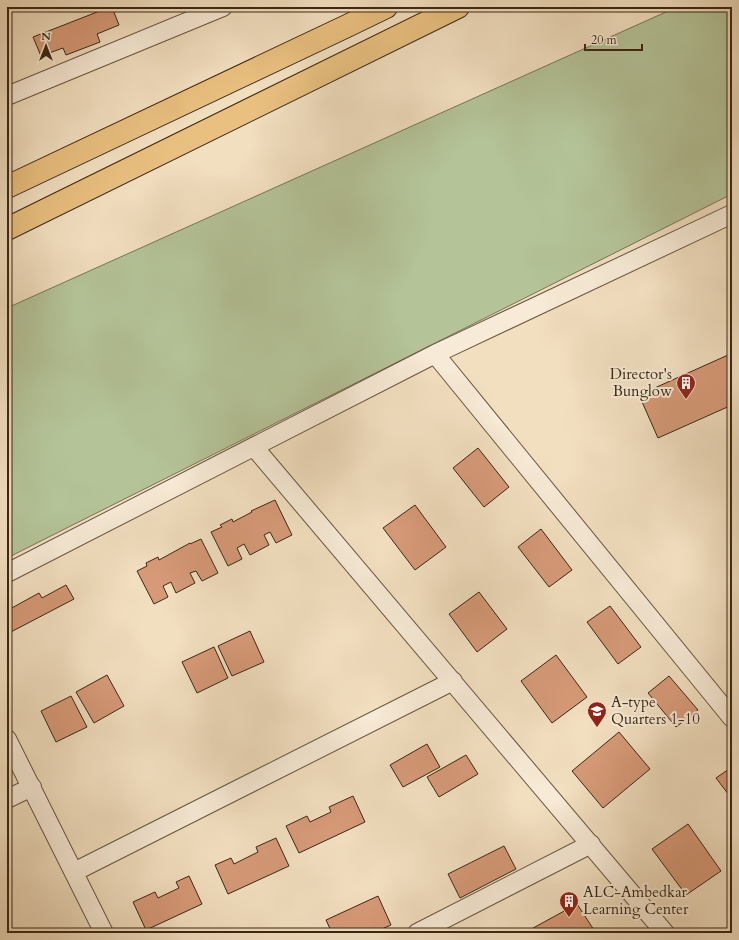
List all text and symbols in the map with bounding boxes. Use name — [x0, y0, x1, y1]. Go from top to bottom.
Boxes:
north arrow — [26, 26, 66, 66]
scale bar — [585, 26, 642, 52]
text: N — [41, 29, 51, 44]
text: 20 m — [591, 32, 618, 48]
place label: Director's Bunglow — [610, 364, 672, 401]
building icon: Director's Bunglow — [675, 372, 697, 400]
place label: A-type Quarters 1-10 — [611, 692, 700, 729]
school or university icon: A-type Quarters 1-10 — [586, 700, 608, 728]
place label: ALC-Ambedkar Learning Center — [583, 882, 689, 919]
building icon: ALC-Ambedkar Learning Center — [558, 890, 580, 918]

